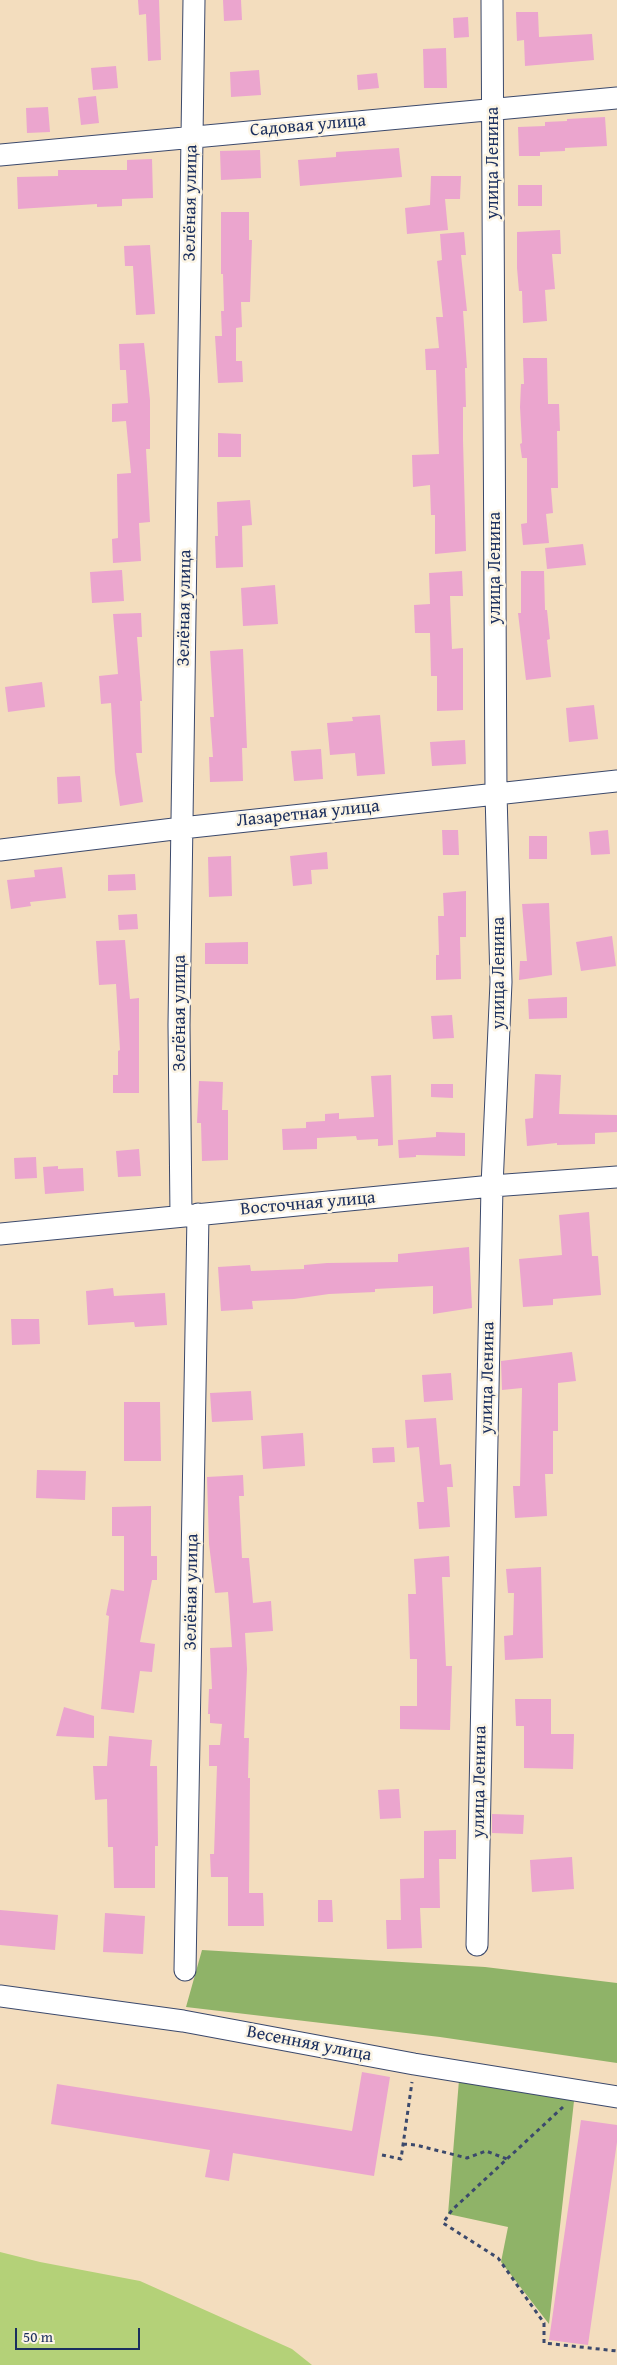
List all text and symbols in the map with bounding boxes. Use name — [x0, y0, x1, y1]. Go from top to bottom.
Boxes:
street label: улица Ленина — [482, 107, 504, 219]
street label: Садовая улица — [249, 110, 367, 142]
street label: Зелёная улица — [179, 144, 203, 262]
street label: улица Ленина — [484, 512, 506, 624]
street label: Зелёная улица — [173, 549, 197, 667]
street label: Лазаретная улица — [235, 796, 381, 832]
street label: улица Ленина — [488, 917, 510, 1029]
street label: Зелёная улица — [169, 955, 191, 1071]
street label: Восточная улица — [240, 1187, 376, 1221]
street label: улица Ленина — [476, 1322, 500, 1434]
street label: Зелёная улица — [180, 1533, 204, 1651]
street label: улица Ленина — [468, 1726, 492, 1838]
street label: Весенняя улица — [245, 2021, 373, 2067]
scale bar — [18, 2318, 142, 2350]
text: 50 m — [23, 2326, 53, 2347]

